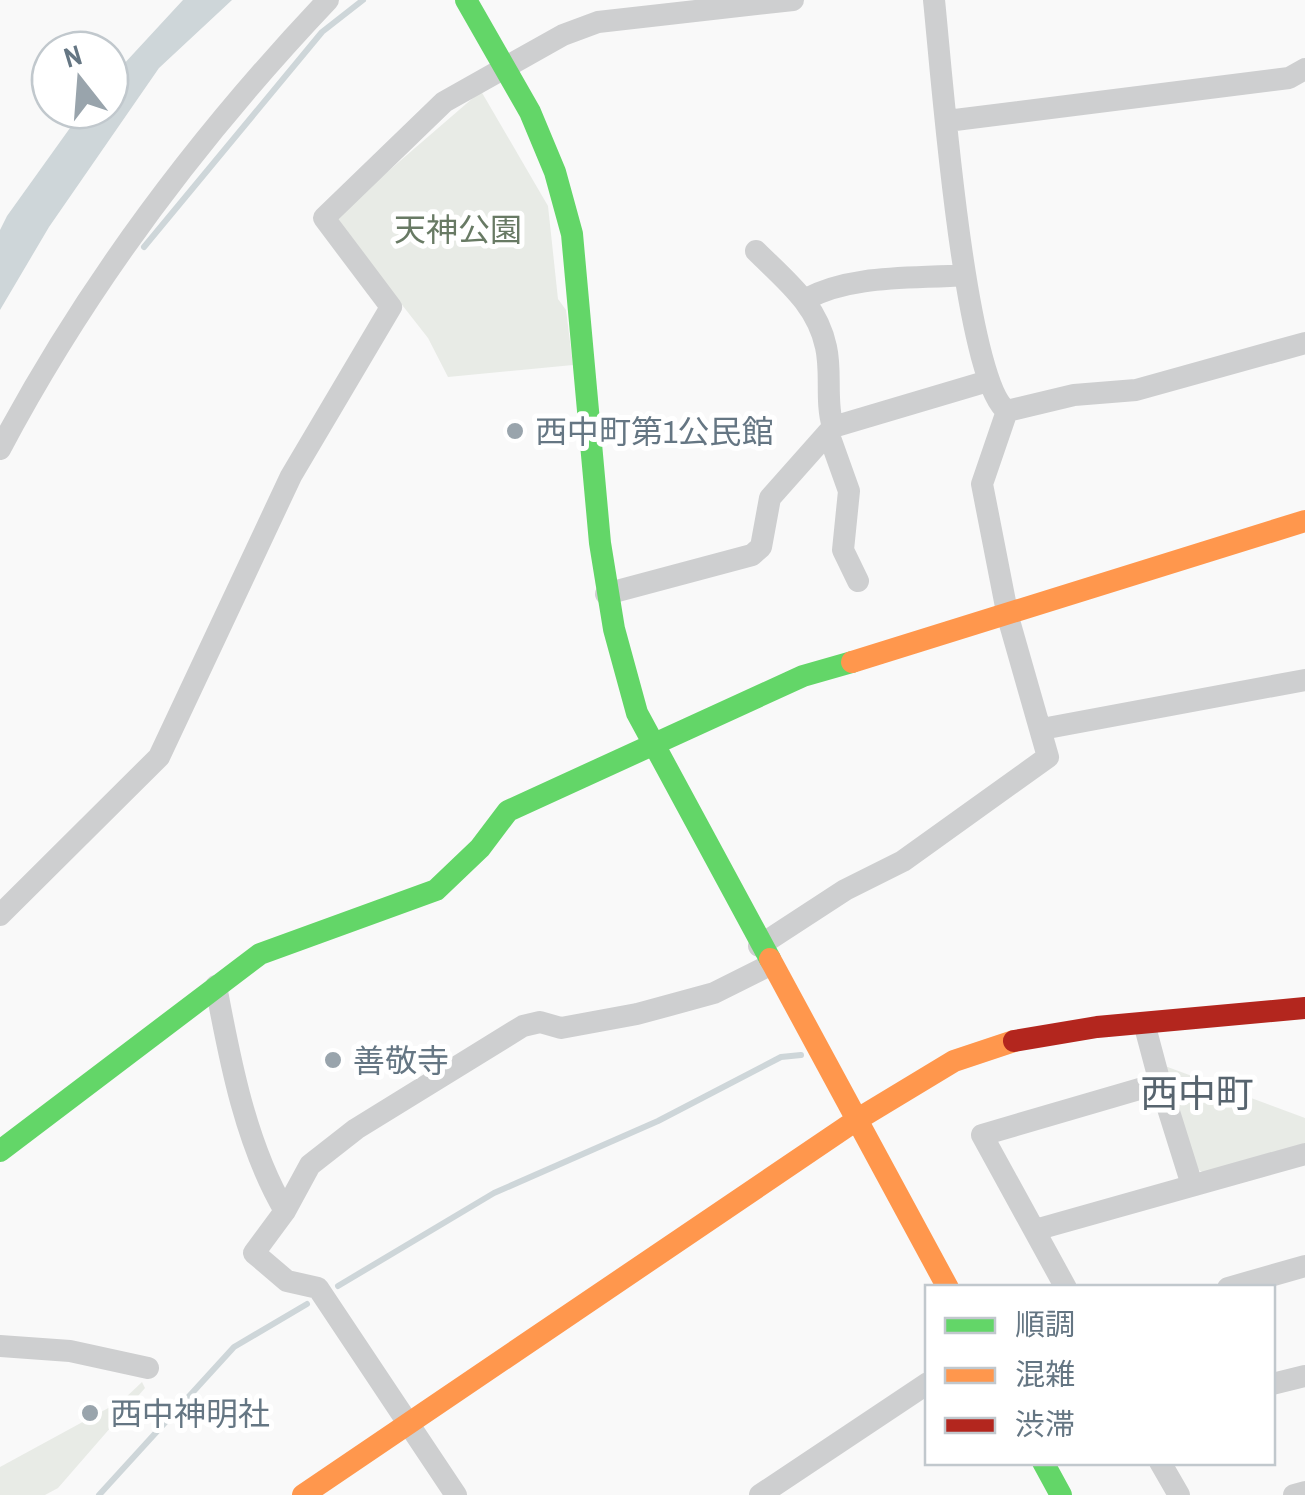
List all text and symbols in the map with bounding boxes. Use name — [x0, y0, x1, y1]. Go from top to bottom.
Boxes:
north arrow — [30, 30, 130, 130]
text: N — [59, 35, 86, 77]
park label: 天神公園 — [394, 208, 522, 251]
place label: 西中町第1公民館 — [535, 410, 774, 453]
marker: 西中町第1公民館 — [504, 420, 526, 442]
place label: 善敬寺 — [353, 1039, 449, 1082]
marker: 善敬寺 — [322, 1049, 344, 1071]
district label: 西中町 — [1140, 1068, 1254, 1119]
legend — [925, 1285, 1275, 1465]
text: 順調 — [1015, 1304, 1075, 1344]
text: 混雑 — [1015, 1354, 1075, 1394]
place label: 西中神明社 — [110, 1392, 270, 1435]
marker: 西中神明社 — [79, 1402, 101, 1424]
text: 渋滞 — [1015, 1404, 1075, 1444]

